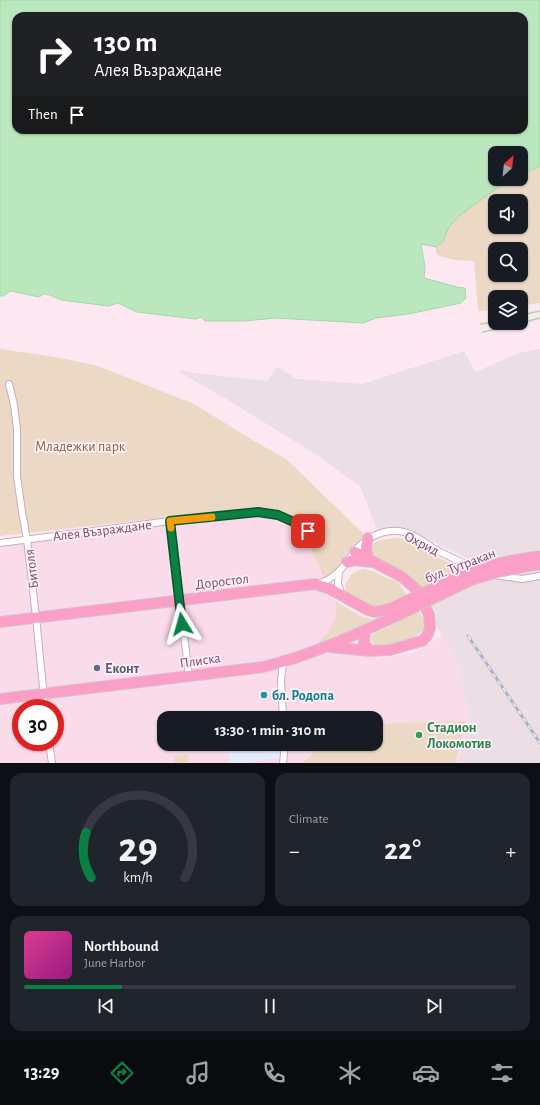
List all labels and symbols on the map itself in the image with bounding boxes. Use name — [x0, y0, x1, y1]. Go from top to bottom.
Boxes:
north arrow — [488, 146, 528, 186]
park label: Младежки парк — [35, 440, 126, 454]
pin — [291, 514, 325, 548]
street label: Алея Възраждане — [52, 518, 152, 544]
street label: Охрид — [402, 529, 441, 559]
street label: бул. Тутракан — [423, 546, 498, 586]
street label: Битоля — [23, 548, 41, 589]
street label: Доростол — [195, 572, 250, 592]
position arrow — [161, 603, 203, 645]
street label: Плиска — [179, 651, 222, 671]
place label: Еконт — [105, 662, 140, 676]
marker: Еконт — [92, 663, 102, 673]
place label: бл. Родопа — [272, 689, 334, 703]
marker: бл. Родопа — [259, 690, 269, 700]
speed limit sign: 30 — [12, 699, 64, 751]
place label: Стадион Локомотив — [427, 721, 491, 751]
marker: Стадион Локомотив — [414, 730, 424, 740]

